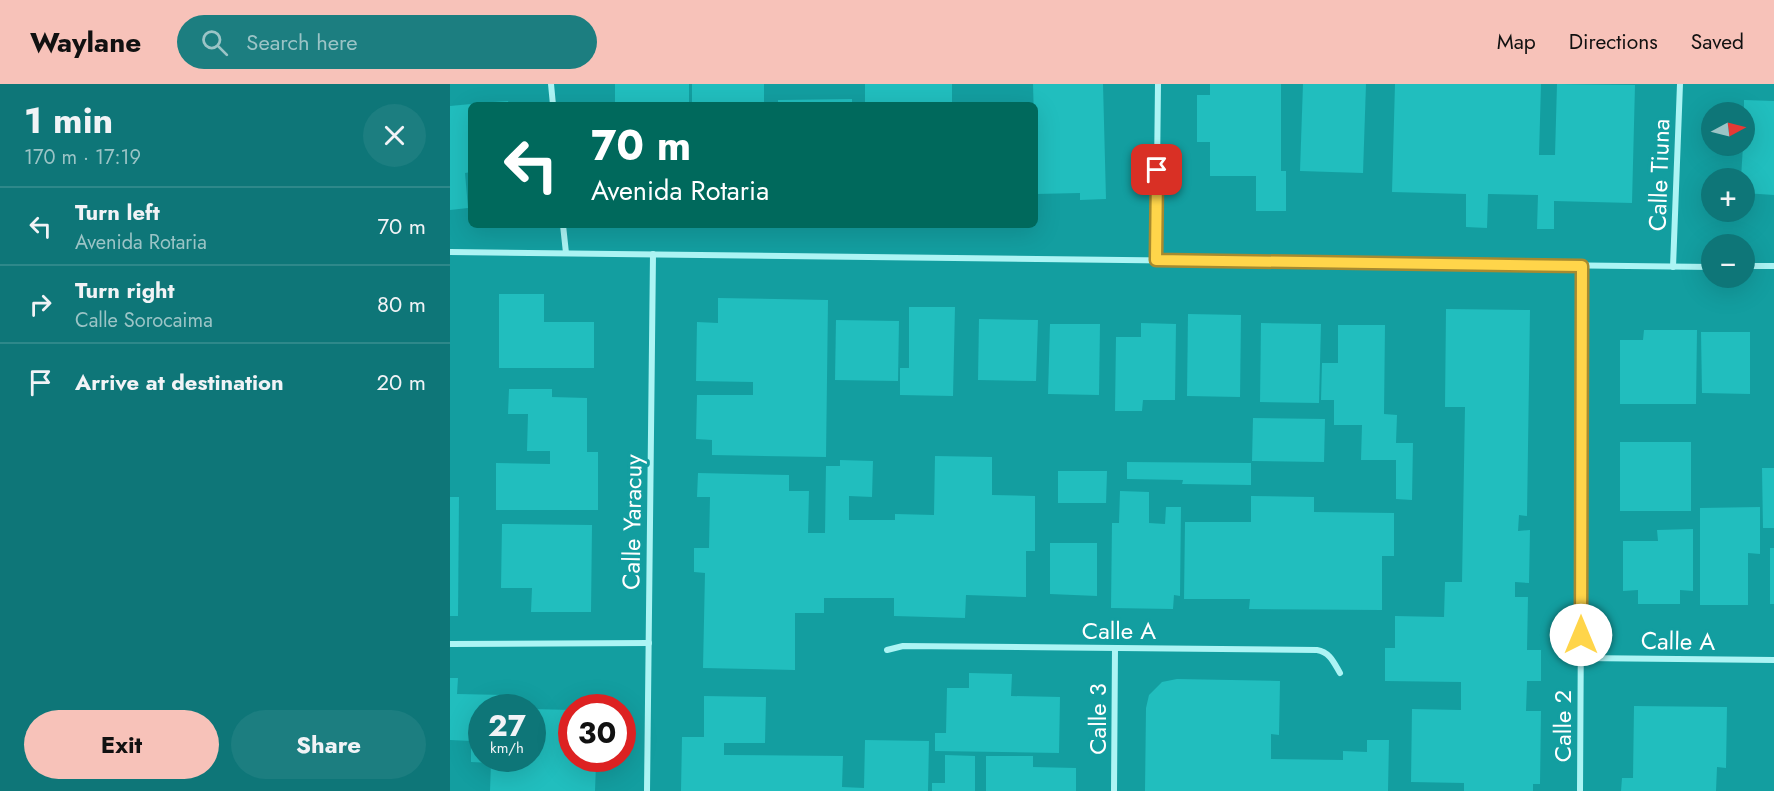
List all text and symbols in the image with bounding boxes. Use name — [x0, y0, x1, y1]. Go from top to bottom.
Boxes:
search box — [177, 15, 597, 69]
text: Waylane — [30, 22, 141, 63]
icon: search — [198, 26, 231, 59]
text: Search here — [246, 26, 358, 58]
text: Map — [1497, 27, 1536, 57]
text: Directions — [1569, 27, 1658, 57]
text: Saved — [1691, 27, 1744, 57]
text: 1 min — [24, 94, 113, 146]
north arrow — [1701, 102, 1755, 156]
map controls — [1701, 102, 1755, 288]
button: close — [363, 104, 426, 167]
text: 70 m — [591, 115, 691, 176]
street label: Calle Tiuna — [1640, 118, 1678, 232]
icon: left — [492, 126, 570, 204]
text: 170 m · 17:19 — [24, 143, 141, 172]
pin — [1131, 144, 1182, 195]
icon: arrive — [1140, 153, 1173, 186]
button: + — [1701, 168, 1755, 222]
text: Avenida Rotaria — [591, 171, 769, 210]
text: Turn left — [75, 196, 160, 228]
icon: left — [24, 210, 57, 243]
text: 70 m — [377, 210, 426, 242]
text: Avenida Rotaria — [75, 228, 207, 257]
button: − — [1701, 234, 1755, 288]
text: Turn right — [75, 274, 175, 306]
icon: right — [24, 288, 57, 321]
text: 80 m — [377, 288, 426, 320]
text: Calle Sorocaima — [75, 306, 213, 335]
icon: arrive — [24, 366, 57, 399]
text: Arrive at destination — [75, 366, 284, 398]
text: 20 m — [377, 366, 426, 398]
street label: Calle Yaracuy — [613, 453, 651, 590]
position arrow — [1549, 603, 1613, 667]
street label: Calle A — [1082, 613, 1156, 648]
street label: Calle A — [1640, 623, 1716, 659]
street label: Calle 3 — [1080, 683, 1115, 755]
street label: Calle 2 — [1545, 690, 1580, 762]
speed limit sign: 30 — [558, 694, 636, 772]
text: 27 — [488, 704, 526, 747]
button: Exit — [24, 710, 219, 779]
button: Share — [231, 710, 426, 779]
text: km/h — [490, 737, 524, 759]

